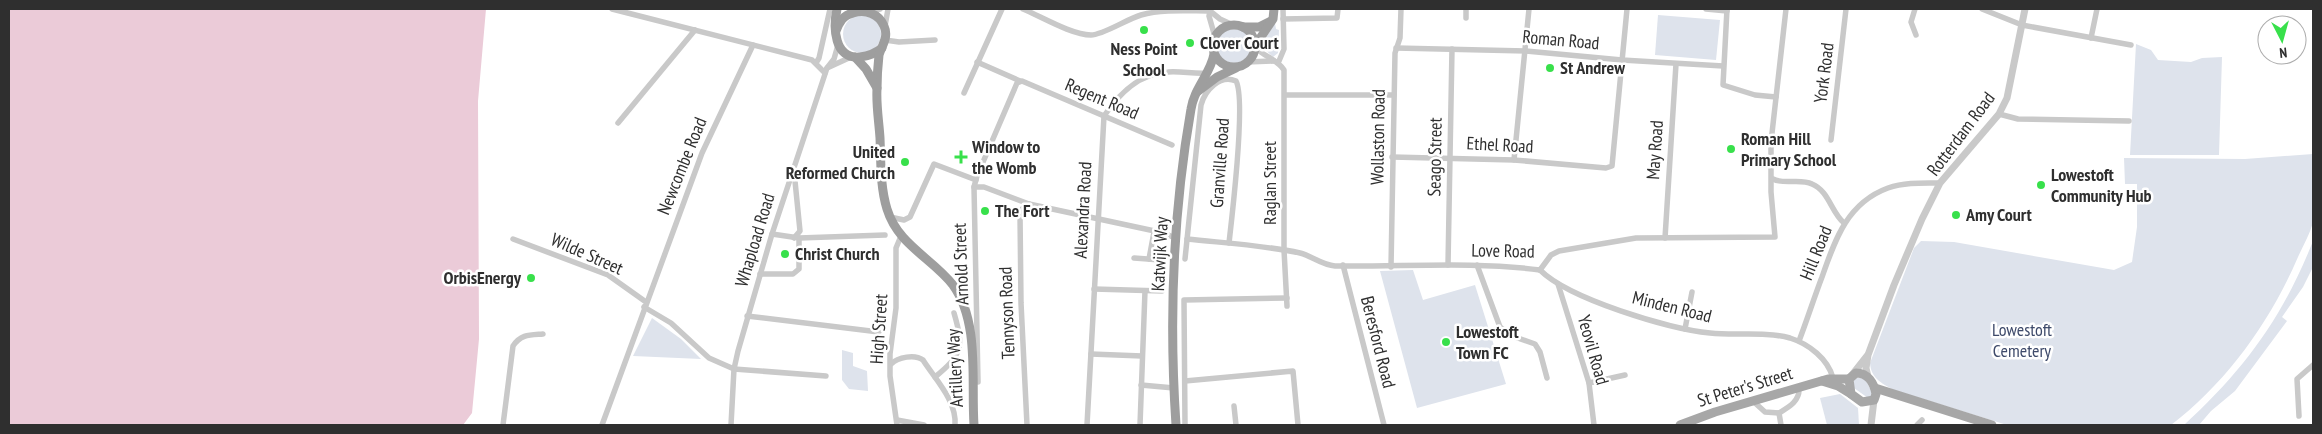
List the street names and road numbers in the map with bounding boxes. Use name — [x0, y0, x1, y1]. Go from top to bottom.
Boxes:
street label: Roman Road — [1522, 25, 1600, 54]
street label: York Road — [1808, 41, 1839, 104]
street label: Regent Road — [1062, 73, 1143, 124]
street label: Rotterdam Road — [1922, 87, 2000, 180]
street label: Wollaston Road — [1365, 89, 1390, 185]
street label: Newcombe Road — [652, 114, 711, 218]
street label: Granville Road — [1205, 117, 1234, 209]
street label: Seago Street — [1422, 117, 1447, 197]
street label: May Road — [1641, 120, 1668, 180]
street label: Ethel Road — [1466, 131, 1534, 158]
street label: Raglan Street — [1258, 141, 1281, 225]
street label: Alexandra Road — [1068, 161, 1097, 259]
street label: Whapload Road — [729, 190, 780, 289]
street label: Katwijk Way — [1146, 216, 1173, 292]
street label: Arnold Street — [948, 222, 973, 305]
street label: Hill Road — [1794, 222, 1837, 283]
street label: Wilde Street — [548, 227, 627, 280]
street label: Love Road — [1471, 238, 1535, 263]
street label: Tennyson Road — [993, 266, 1020, 360]
street label: Minden Road — [1630, 286, 1714, 327]
street label: High Street — [865, 293, 892, 365]
street label: Beresford Road — [1356, 294, 1401, 390]
street label: Yeovil Road — [1573, 312, 1614, 387]
street label: Artillery Way — [941, 328, 968, 408]
street label: St Peter's Street — [1695, 361, 1795, 412]

